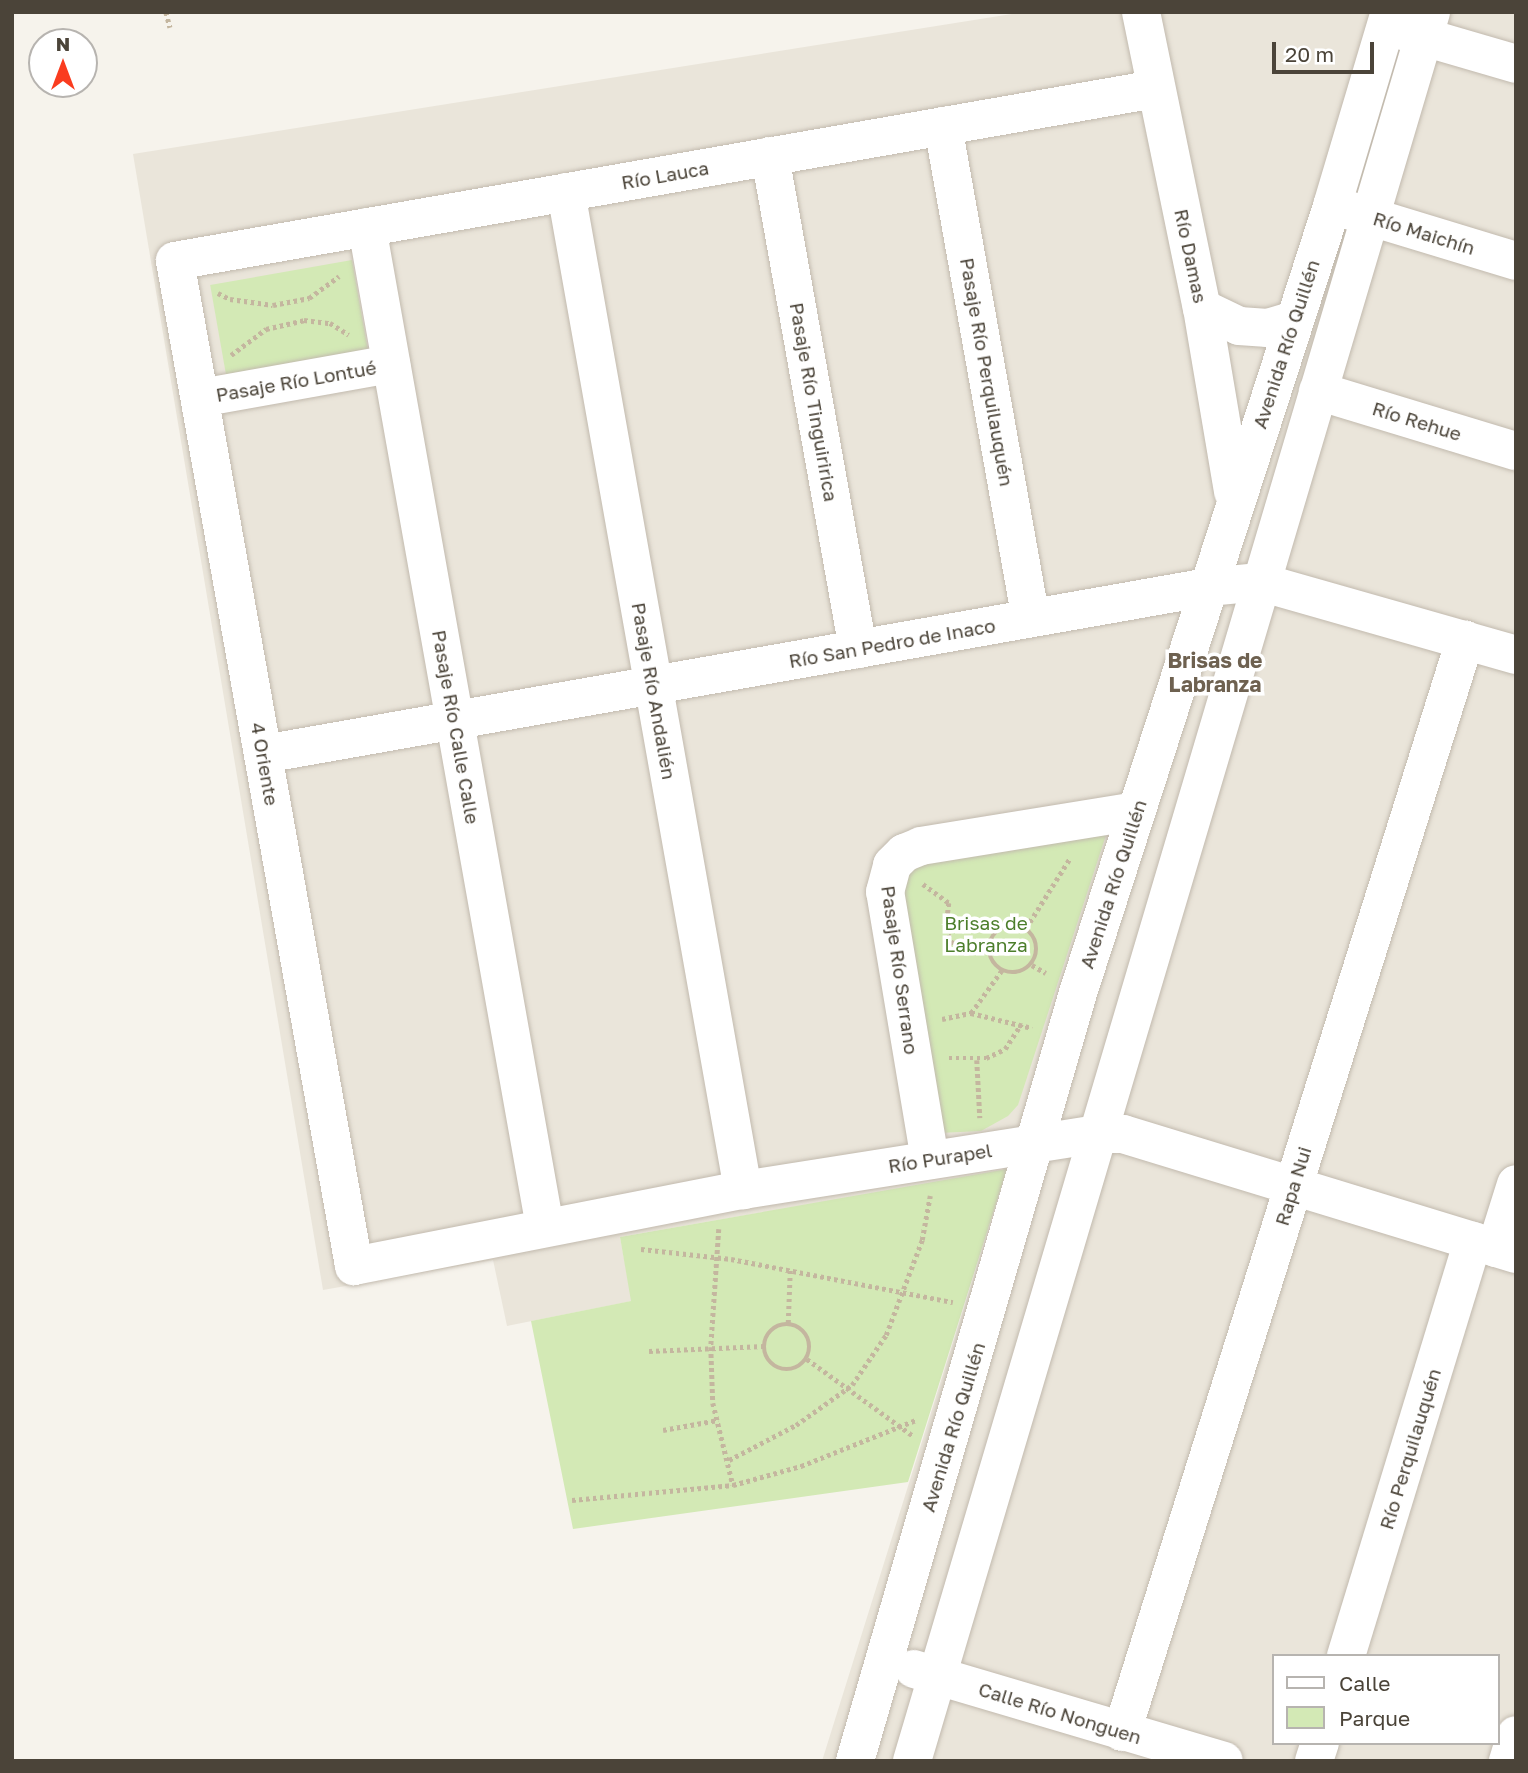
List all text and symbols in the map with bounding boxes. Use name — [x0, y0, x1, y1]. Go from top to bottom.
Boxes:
north arrow — [28, 28, 98, 98]
scale bar — [1276, 28, 1378, 72]
text: N — [56, 32, 70, 55]
text: 20 m — [1285, 41, 1334, 67]
street label: Río Lauca — [619, 156, 711, 194]
street label: Río Damas — [1170, 207, 1212, 305]
street label: Río Maichín — [1370, 207, 1478, 259]
street label: Pasaje Río Perquilauquén — [956, 256, 1018, 488]
street label: Avenida Río Quillén — [1248, 257, 1324, 431]
street label: Pasaje Río Tinguiririca — [785, 301, 843, 503]
street label: Pasaje Río Lontué — [214, 356, 378, 406]
street label: Río Rehue — [1370, 397, 1464, 445]
street label: Pasaje Río Andalién — [627, 601, 681, 781]
street label: Río San Pedro de Inaco — [787, 614, 997, 672]
street label: Pasaje Río Calle Calle — [428, 628, 484, 826]
district label: Brisas de Labranza — [1167, 647, 1263, 697]
street label: 4 Oriente — [246, 721, 284, 807]
street label: Avenida Río Quillén — [1075, 797, 1151, 971]
street label: Pasaje Río Serrano — [877, 884, 923, 1056]
park label: Brisas de Labranza — [944, 912, 1028, 956]
street label: Río Purapel — [886, 1139, 994, 1177]
street label: Rapa Nui — [1270, 1144, 1316, 1228]
street label: Avenida Río Quillén — [916, 1339, 990, 1515]
street label: Río Perquilauquén — [1375, 1366, 1445, 1532]
legend — [1272, 1654, 1500, 1745]
text: Calle — [1339, 1670, 1391, 1696]
street label: Calle Río Nonguen — [976, 1677, 1144, 1749]
text: Parque — [1339, 1705, 1410, 1731]

